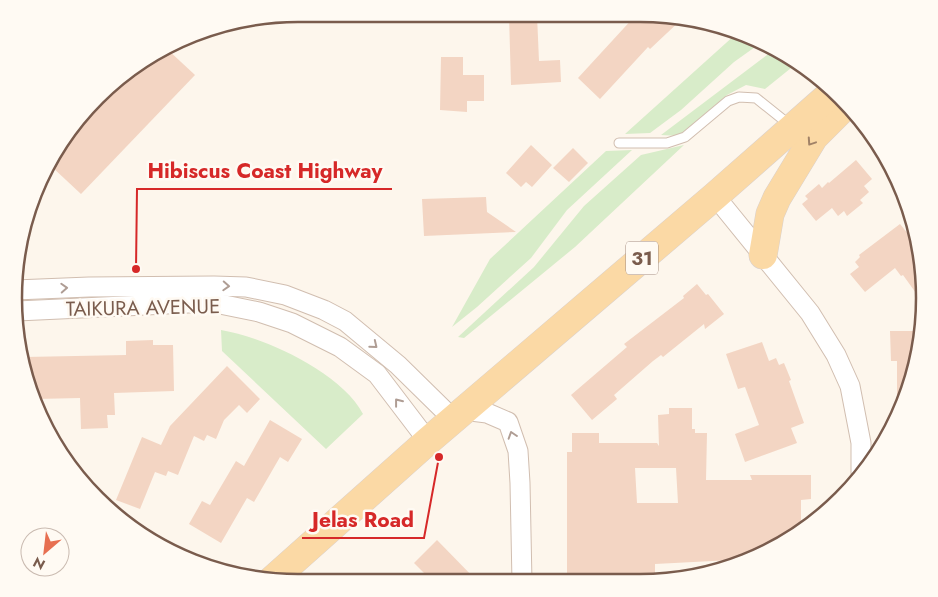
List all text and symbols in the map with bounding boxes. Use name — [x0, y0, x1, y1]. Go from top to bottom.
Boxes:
one-way arrow — [808, 136, 817, 146]
callout: Hibiscus Coast Highway — [137, 153, 392, 189]
text: Hibiscus Coast Highway — [147, 156, 384, 186]
road number: 31 — [626, 242, 658, 274]
one-way arrow — [223, 281, 231, 292]
one-way arrow — [60, 283, 68, 294]
street label: TAIKURA AVENUE — [66, 292, 220, 324]
one-way arrow — [368, 339, 377, 347]
one-way arrow — [395, 398, 404, 408]
one-way arrow — [508, 432, 518, 440]
callout: Jelas Road — [302, 502, 424, 538]
text: Jelas Road — [308, 505, 414, 535]
north arrow — [20, 527, 70, 577]
text: N — [29, 552, 49, 575]

